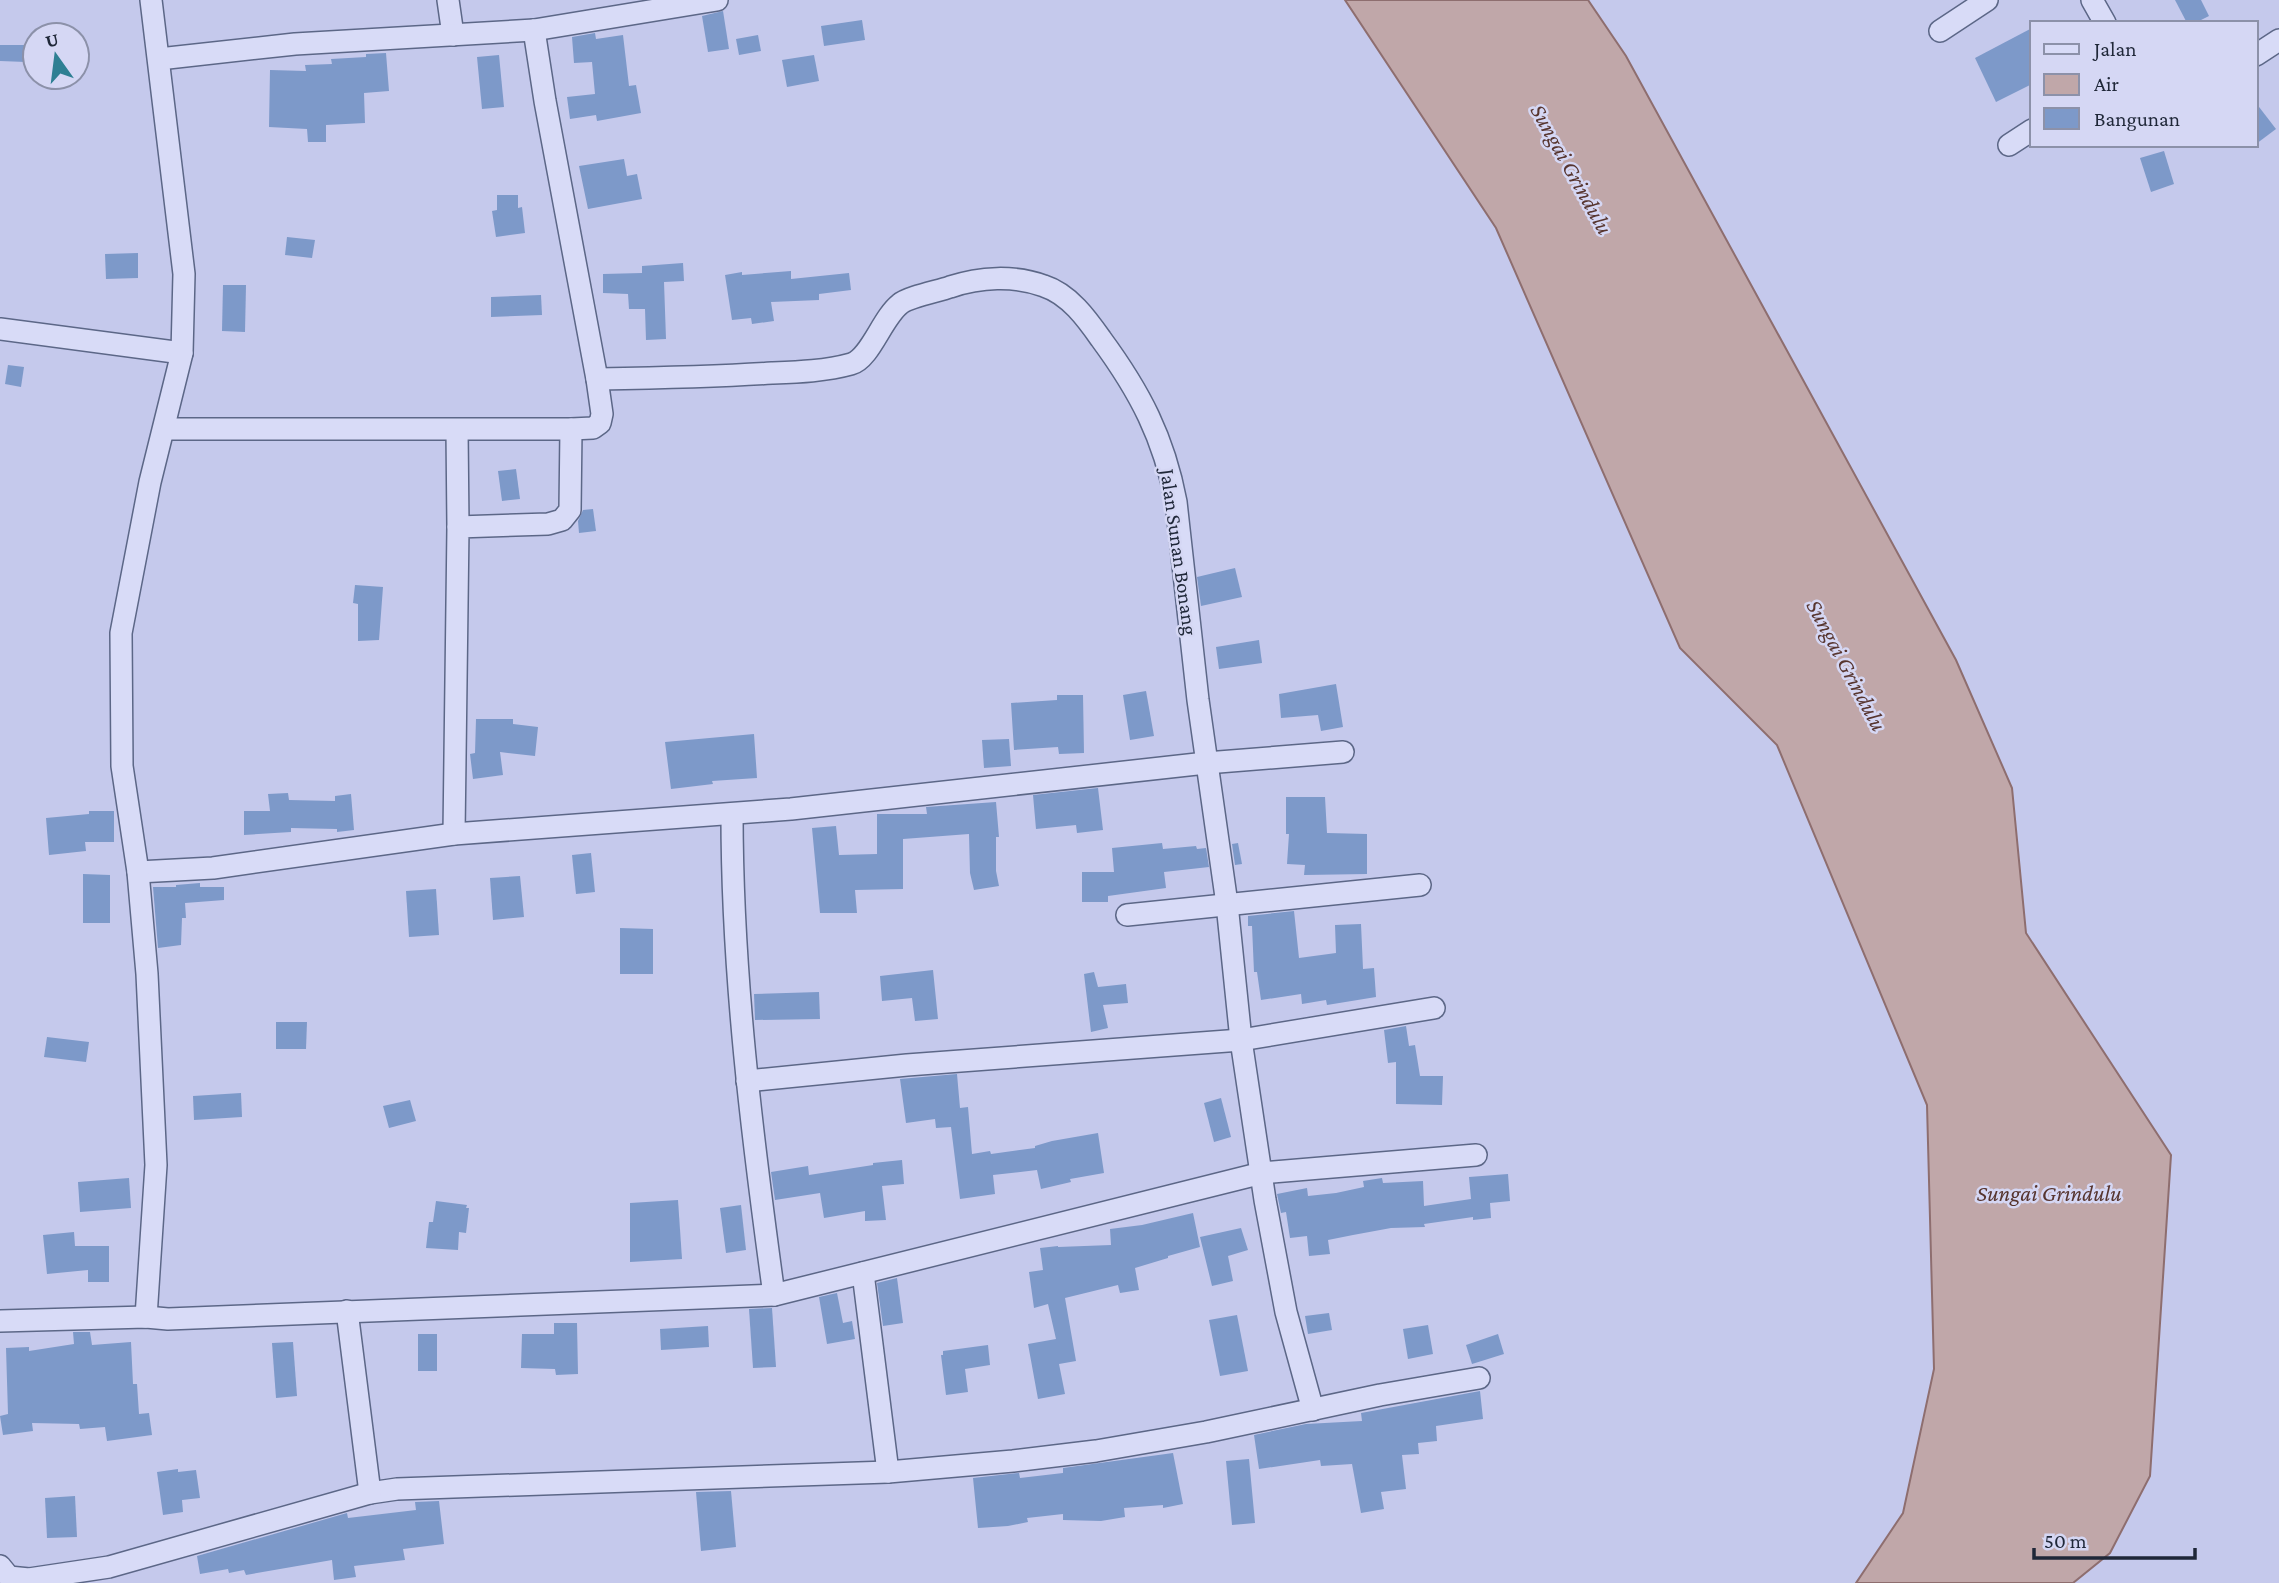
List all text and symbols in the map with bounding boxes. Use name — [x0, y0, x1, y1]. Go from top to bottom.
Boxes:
north arrow — [21, 21, 91, 91]
legend — [2030, 21, 2258, 147]
text: U — [43, 28, 61, 52]
text: Jalan — [2092, 37, 2136, 61]
text: Air — [2094, 72, 2119, 96]
water label: Sungai Grindulu — [1525, 99, 1619, 239]
text: Bangunan — [2094, 107, 2180, 131]
street label: Jalan Sunan Bonang — [1155, 465, 1203, 637]
water label: Sungai Grindulu — [1801, 595, 1893, 735]
water label: Sungai Grindulu — [1976, 1180, 2122, 1206]
scale bar — [2034, 1516, 2195, 1560]
text: 50 m — [2044, 1529, 2087, 1553]

